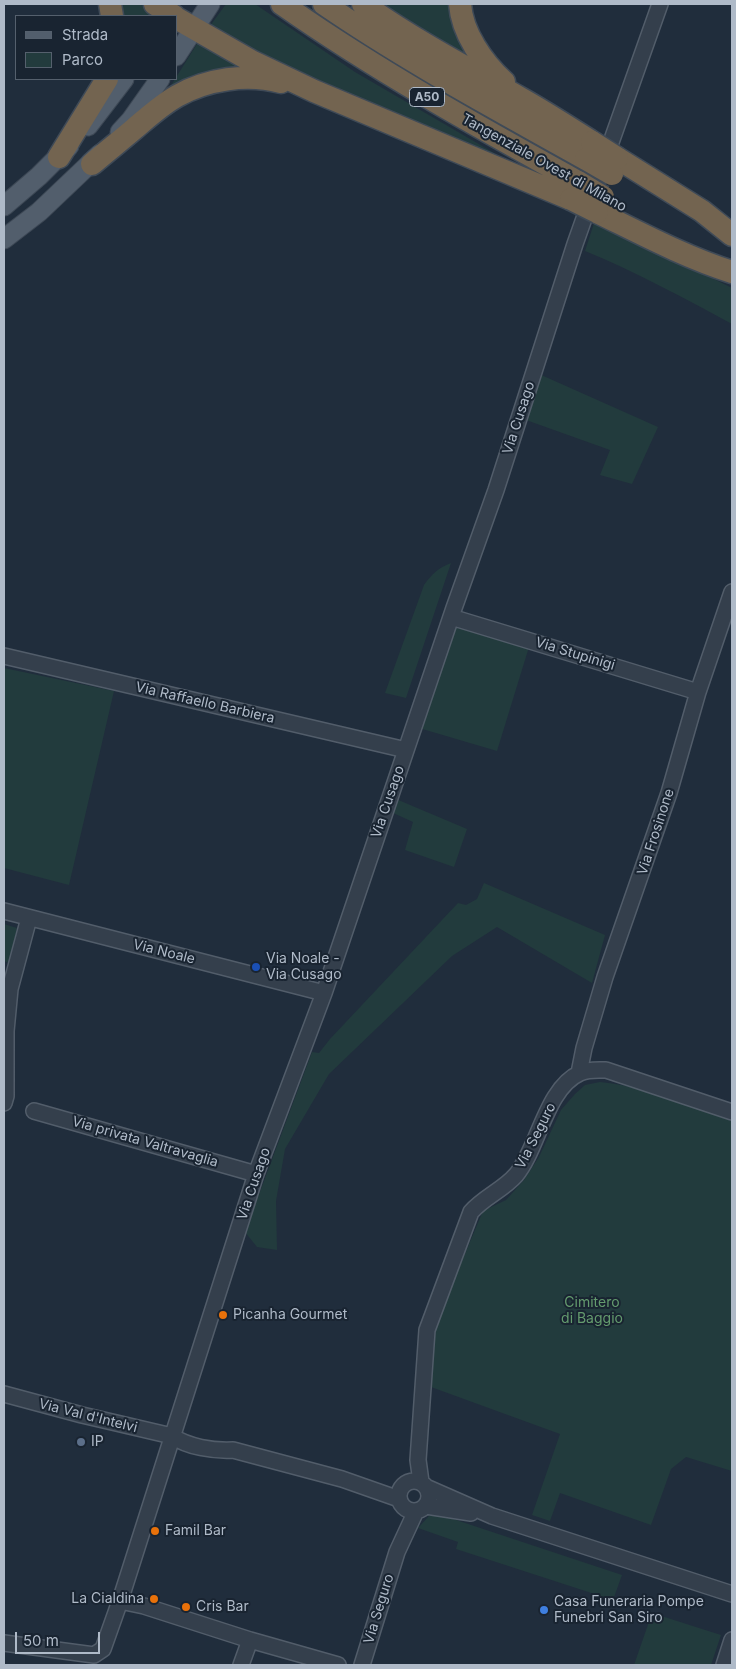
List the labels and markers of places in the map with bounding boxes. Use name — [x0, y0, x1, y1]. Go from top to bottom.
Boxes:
place label: Via Noale - Via Cusago — [266, 951, 342, 984]
marker: Via Noale - Via Cusago — [250, 961, 262, 973]
place label: Picanha Gourmet — [233, 1307, 347, 1323]
marker: Picanha Gourmet — [217, 1309, 229, 1321]
place label: IP — [91, 1434, 104, 1450]
marker: IP — [75, 1436, 87, 1448]
place label: Famil Bar — [165, 1523, 226, 1539]
marker: Famil Bar — [149, 1525, 161, 1537]
place label: La Cialdina — [71, 1591, 144, 1607]
marker: La Cialdina — [148, 1593, 160, 1605]
place label: Casa Funeraria Pompe Funebri San Siro — [554, 1594, 704, 1626]
place label: Cris Bar — [196, 1599, 249, 1615]
marker: Cris Bar — [180, 1601, 192, 1613]
marker: Casa Funeraria Pompe Funebri San Siro — [538, 1604, 550, 1616]

